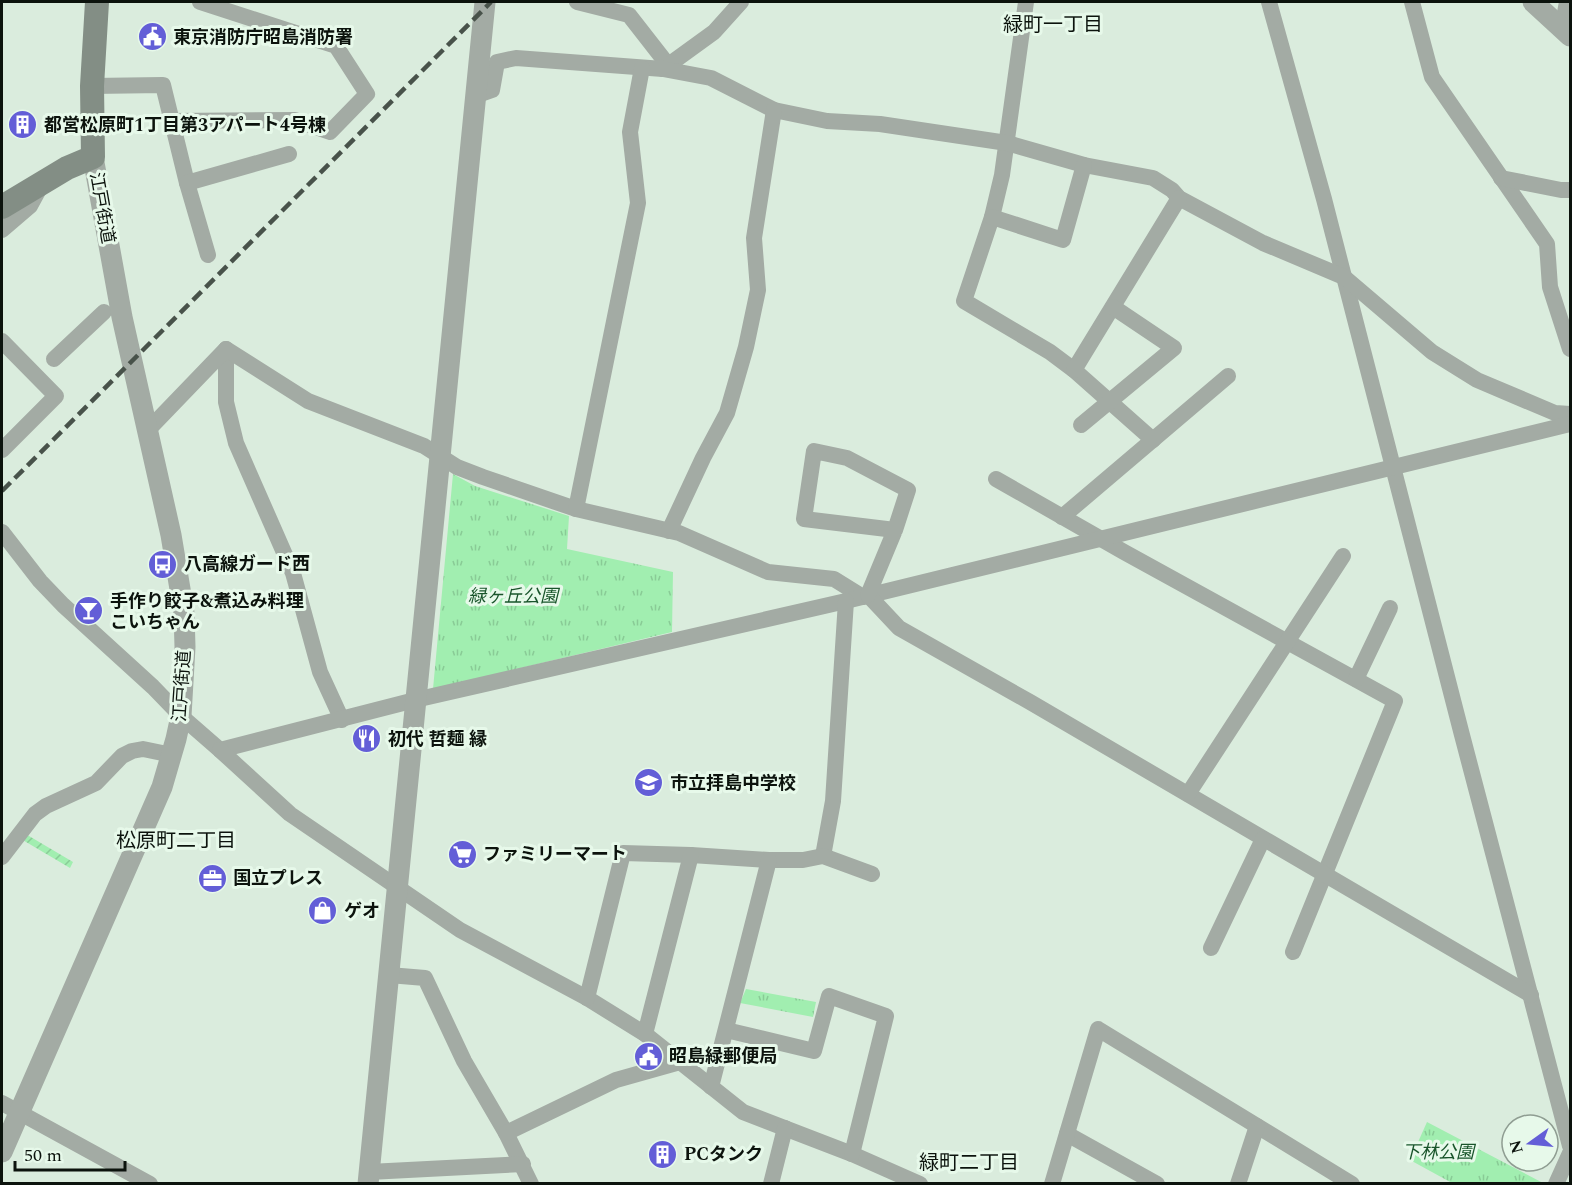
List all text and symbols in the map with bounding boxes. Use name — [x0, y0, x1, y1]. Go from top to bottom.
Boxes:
district label: 緑町一丁目 — [1003, 10, 1103, 40]
public building icon: 東京消防庁昭島消防署 — [136, 21, 168, 53]
place label: 東京消防庁昭島消防署 — [173, 24, 353, 51]
building icon: 都営松原町1丁目第3アパート4号棟 — [7, 109, 39, 141]
place label: 都営松原町1丁目第3アパート4号棟 — [44, 112, 326, 139]
street label: 江戸街道 — [82, 170, 122, 246]
bus stop icon: 八高線ガード西 — [147, 548, 179, 580]
place label: 八高線ガード西 — [184, 551, 310, 578]
park label: 緑ヶ丘公園 — [468, 583, 561, 610]
place label: 手作り餃子&煮込み料理 こいちゃん — [110, 588, 304, 636]
bar icon: 手作り餃子&煮込み料理 こいちゃん — [73, 595, 105, 627]
street label: 江戸街道 — [166, 649, 198, 723]
restaurant icon: 初代 哲麺 縁 — [351, 723, 383, 755]
place label: 初代 哲麺 縁 — [388, 726, 487, 753]
school or university icon: 市立拝島中学校 — [633, 767, 665, 799]
place label: 市立拝島中学校 — [670, 770, 796, 797]
district label: 松原町二丁目 — [116, 826, 236, 856]
supermarket icon: ファミリーマート — [446, 838, 478, 870]
place label: ファミリーマート — [483, 841, 627, 868]
office icon: 国立プレス — [196, 862, 228, 894]
place label: 国立プレス — [233, 865, 323, 892]
shop icon: ゲオ — [307, 895, 339, 927]
place label: ゲオ — [344, 898, 380, 925]
public building icon: 昭島緑郵便局 — [632, 1040, 664, 1072]
place label: 昭島緑郵便局 — [669, 1043, 777, 1070]
north arrow — [1500, 1113, 1560, 1173]
scale bar — [15, 1134, 124, 1172]
text: N — [1503, 1137, 1530, 1156]
building icon: PCタンク — [647, 1138, 679, 1170]
park label: 下林公園 — [1402, 1139, 1477, 1166]
place label: PCタンク — [684, 1141, 763, 1168]
text: 50 m — [24, 1142, 62, 1169]
district label: 緑町二丁目 — [919, 1148, 1019, 1178]

